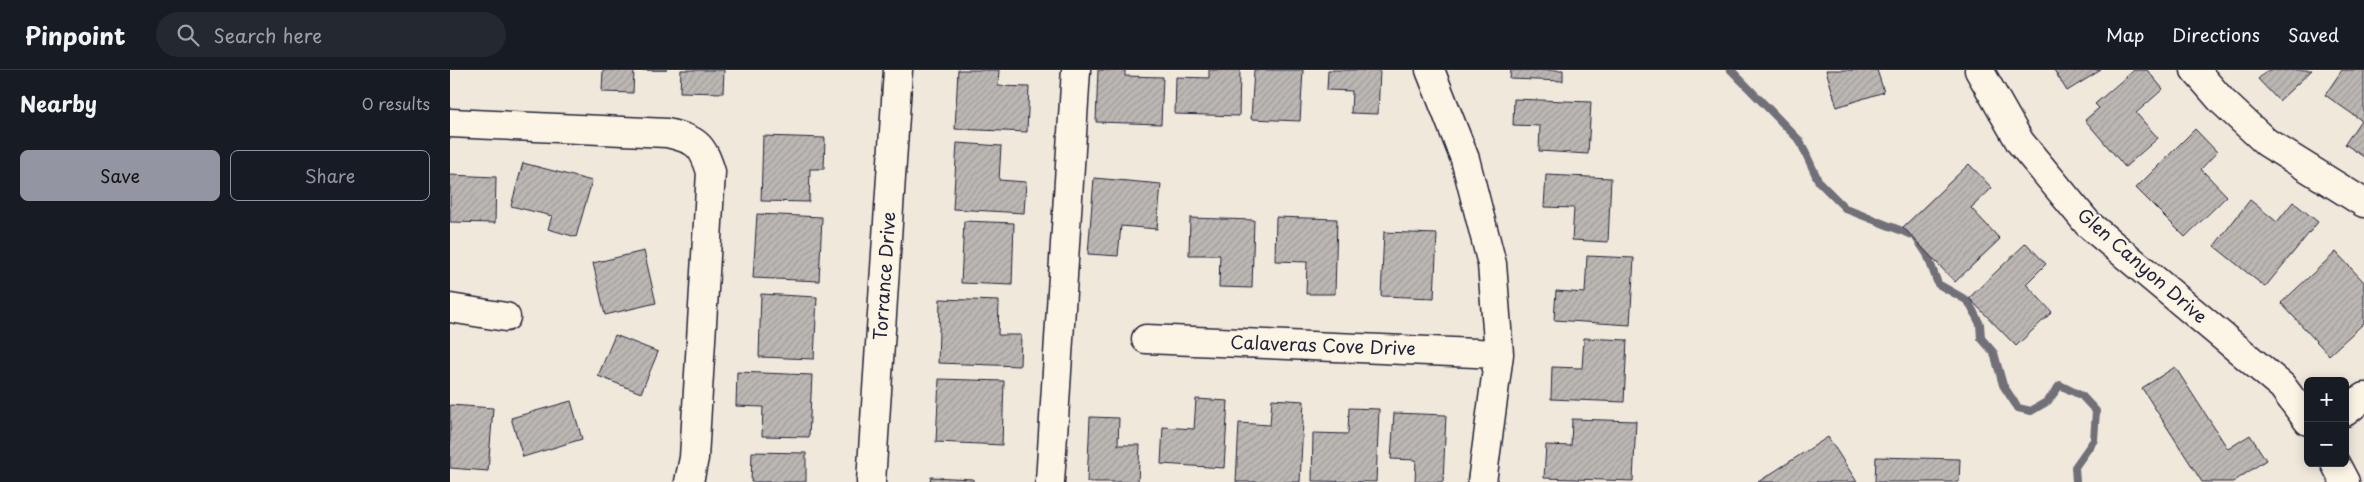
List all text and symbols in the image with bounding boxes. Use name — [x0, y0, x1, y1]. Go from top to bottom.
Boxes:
search box — [156, 12, 506, 57]
text: Pinpoint — [25, 17, 126, 53]
icon: search — [174, 21, 202, 49]
text: Search here — [214, 21, 322, 49]
text: Map — [2106, 21, 2144, 48]
text: Directions — [2172, 21, 2260, 48]
text: Saved — [2288, 21, 2339, 48]
text: Nearby — [20, 87, 97, 119]
text: 0 results — [362, 91, 430, 115]
button: Save — [20, 150, 220, 201]
button: Share — [230, 150, 430, 201]
street label: Glen Canyon Drive — [2072, 201, 2214, 329]
street label: Torrance Drive — [866, 211, 901, 341]
street label: Calaveras Cove Drive — [1230, 328, 1416, 361]
map controls — [2304, 377, 2349, 467]
button: + — [2304, 377, 2349, 422]
button: − — [2304, 422, 2349, 467]

